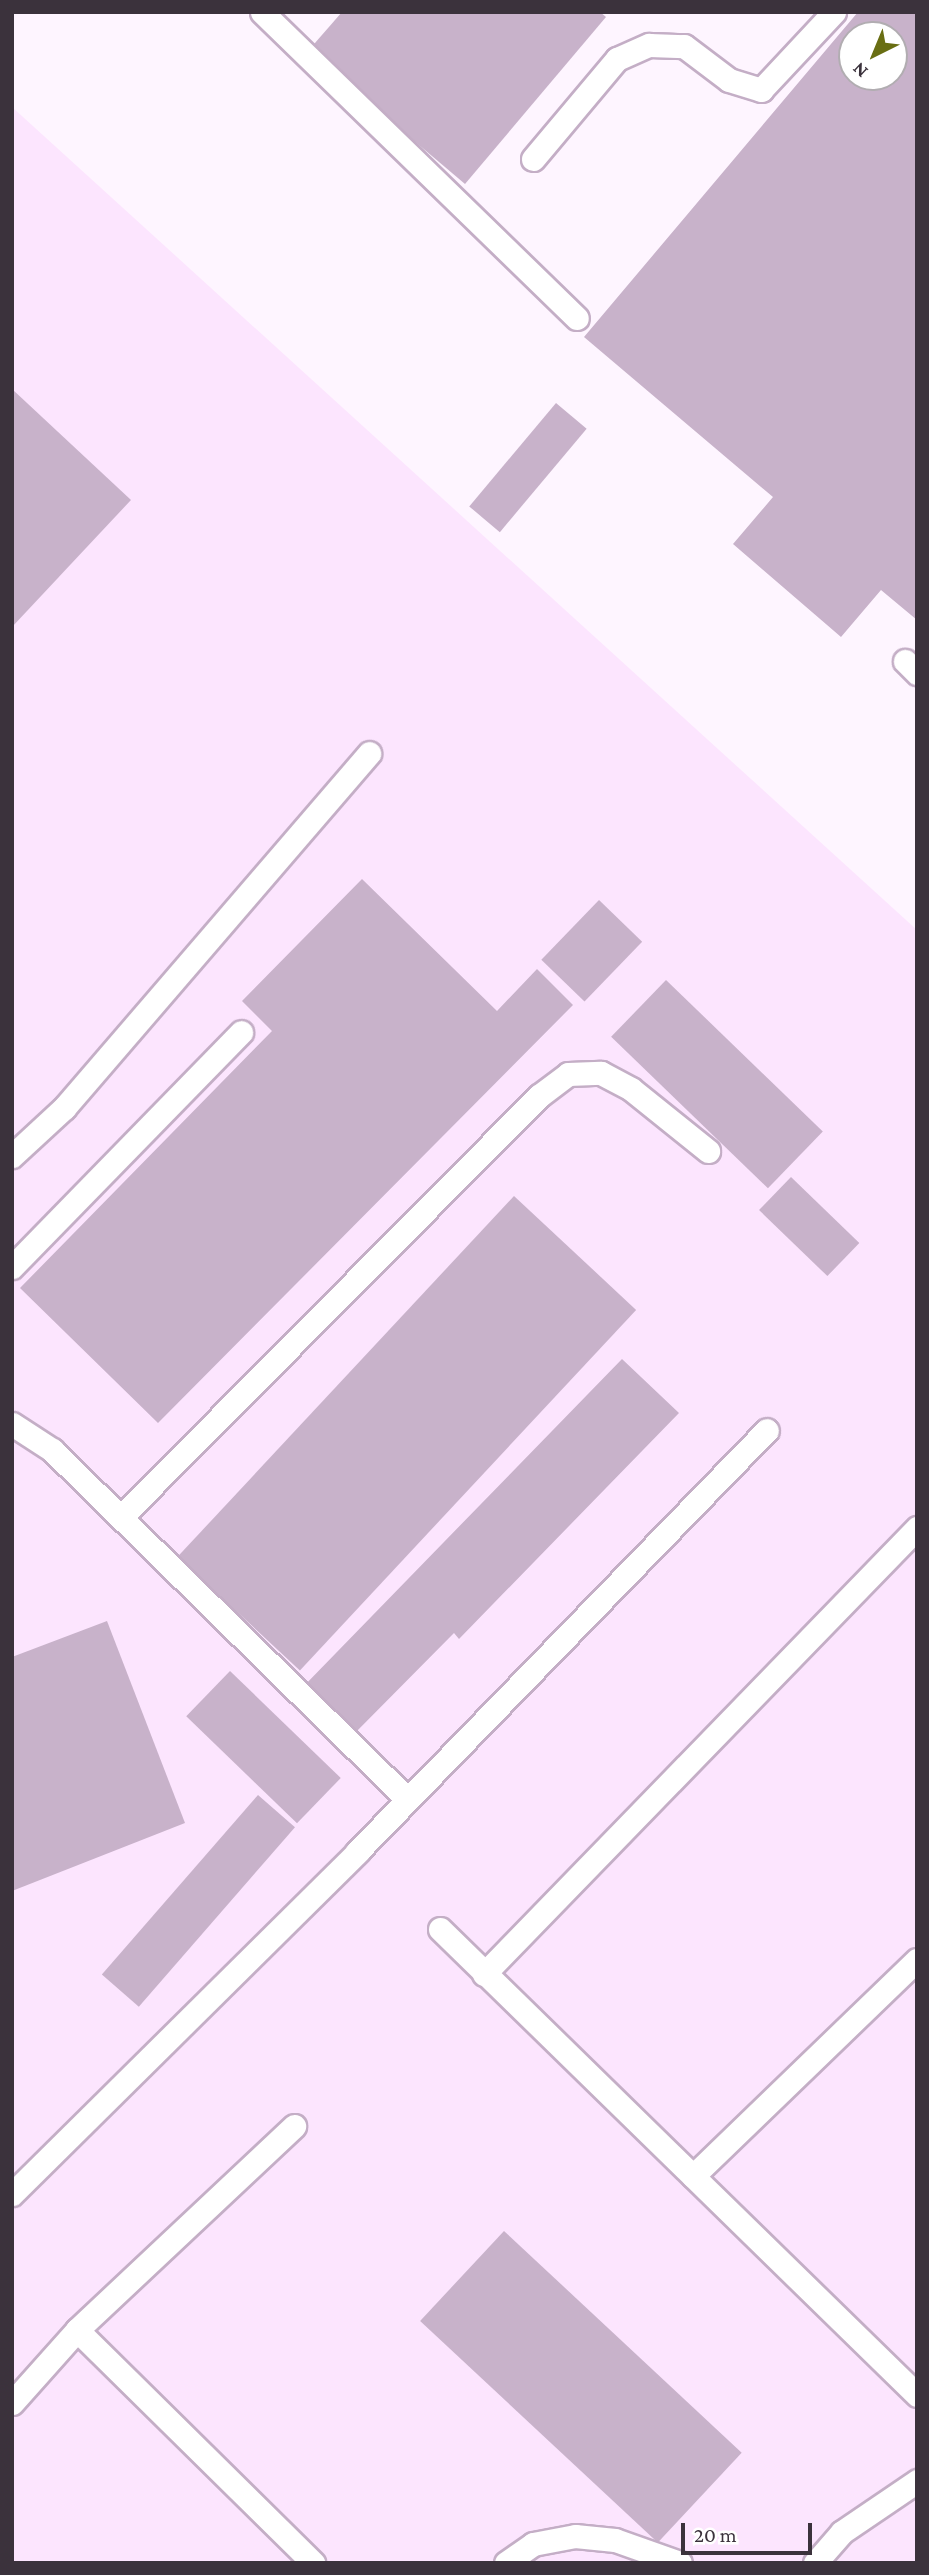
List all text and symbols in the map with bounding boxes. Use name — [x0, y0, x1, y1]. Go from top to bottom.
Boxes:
north arrow — [838, 21, 908, 91]
text: N — [848, 58, 872, 82]
scale bar — [684, 2508, 815, 2552]
text: 20 m — [694, 2523, 737, 2547]

